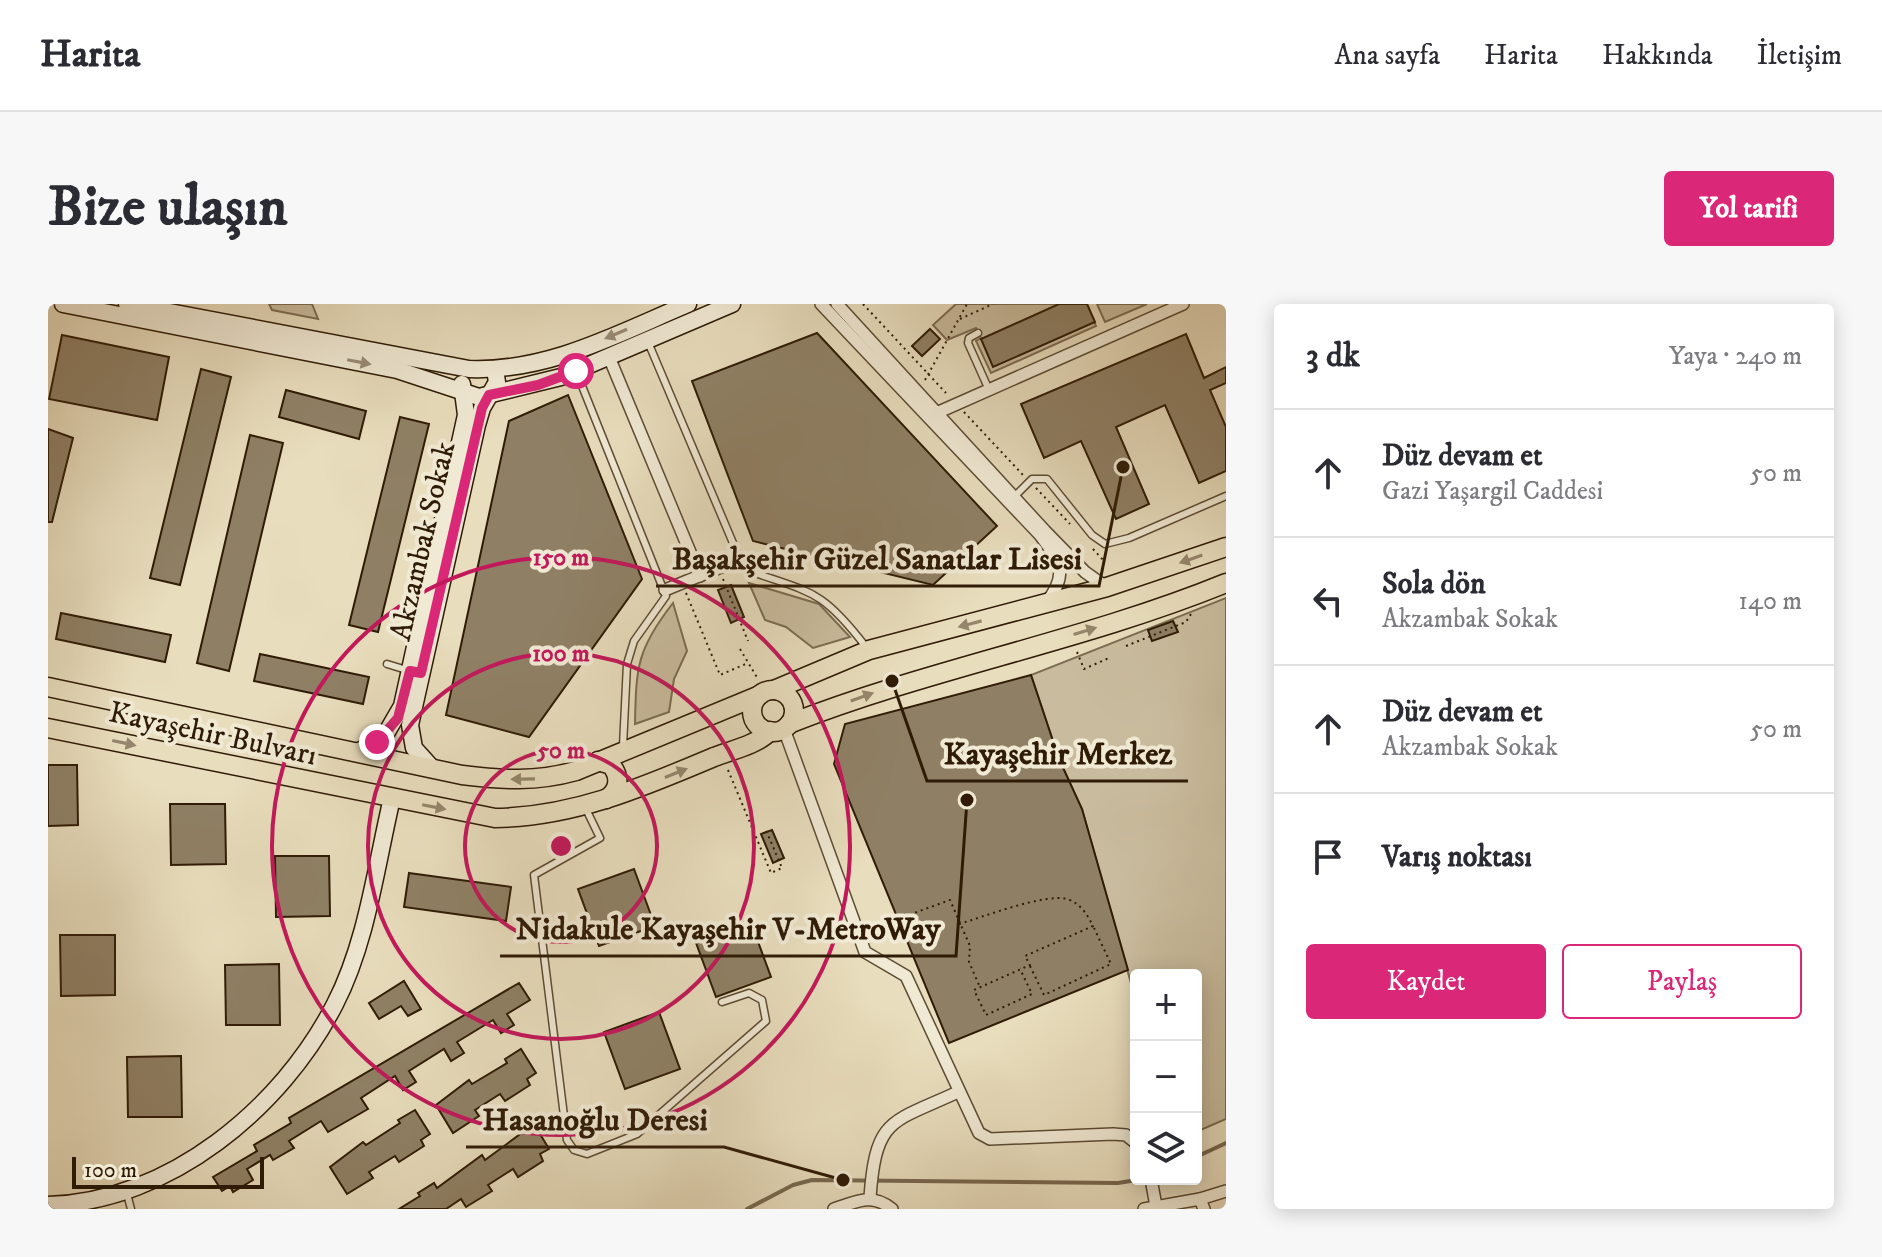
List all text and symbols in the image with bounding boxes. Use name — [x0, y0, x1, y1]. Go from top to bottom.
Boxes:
text: Harita — [40, 31, 140, 79]
text: Ana sayfa — [1334, 38, 1440, 73]
text: Harita — [1484, 38, 1558, 73]
text: Hakkında — [1602, 38, 1713, 73]
text: İletişim — [1757, 38, 1842, 73]
button: Yol tarifi — [1664, 171, 1834, 246]
text: Bize ulaşın — [48, 173, 287, 243]
one-way arrow — [605, 328, 628, 341]
text: 3 dk — [1306, 335, 1360, 377]
text: Yaya · 240 m — [1669, 340, 1802, 373]
route start — [558, 353, 594, 389]
one-way arrow — [347, 357, 372, 369]
street label: Akzambak Sokak — [383, 438, 464, 644]
text: Düz devam et — [1382, 438, 1543, 475]
icon: ahead — [1306, 451, 1350, 495]
text: 50 m — [1750, 457, 1802, 490]
text: Gazi Yaşargil Caddesi — [1382, 475, 1603, 508]
callout: Başakşehir Güzel Sanatlar Lisesi — [656, 530, 1099, 586]
text: Başakşehir Güzel Sanatlar Lisesi — [672, 540, 1082, 580]
text: 150 m — [533, 543, 589, 573]
one-way arrow — [1179, 554, 1203, 566]
text: Sola dön — [1382, 566, 1486, 603]
icon: left — [1306, 579, 1350, 623]
text: 140 m — [1738, 585, 1802, 618]
text: Akzambak Sokak — [1382, 603, 1558, 636]
one-way arrow — [958, 618, 983, 630]
one-way arrow — [1073, 625, 1097, 637]
text: 100 m — [532, 639, 590, 669]
one-way arrow — [850, 691, 874, 703]
street label: Kayaşehir Bulvarı — [106, 694, 320, 775]
text: Düz devam et — [1382, 694, 1543, 731]
icon: ahead — [1306, 707, 1350, 751]
text: 50 m — [1750, 713, 1802, 746]
route end — [359, 724, 395, 760]
callout: Kayaşehir Merkez — [927, 725, 1188, 781]
text: Akzambak Sokak — [1382, 731, 1558, 764]
text: Kayaşehir Merkez — [944, 735, 1173, 775]
text: 50 m — [536, 736, 585, 766]
one-way arrow — [112, 737, 137, 750]
one-way arrow — [664, 766, 688, 779]
one-way arrow — [510, 773, 535, 785]
one-way arrow — [422, 801, 447, 814]
centre of rings — [547, 832, 575, 860]
icon: arrive — [1306, 835, 1350, 879]
text: Varış noktası — [1382, 839, 1532, 876]
callout: Nidakule Kayaşehir V-MetroWay — [500, 900, 956, 956]
text: Nidakule Kayaşehir V-MetroWay — [516, 910, 941, 950]
button: Kaydet — [1306, 944, 1546, 1019]
button: Paylaş — [1562, 944, 1802, 1019]
map controls — [1130, 969, 1202, 1185]
button: + — [1130, 969, 1202, 1041]
button: − — [1130, 1041, 1202, 1113]
callout: Hasanoğlu Deresi — [466, 1091, 724, 1147]
text: Hasanoğlu Deresi — [482, 1101, 708, 1141]
button: layers — [1130, 1113, 1202, 1185]
scale bar — [72, 1153, 264, 1189]
text: 100 m — [84, 1157, 137, 1184]

